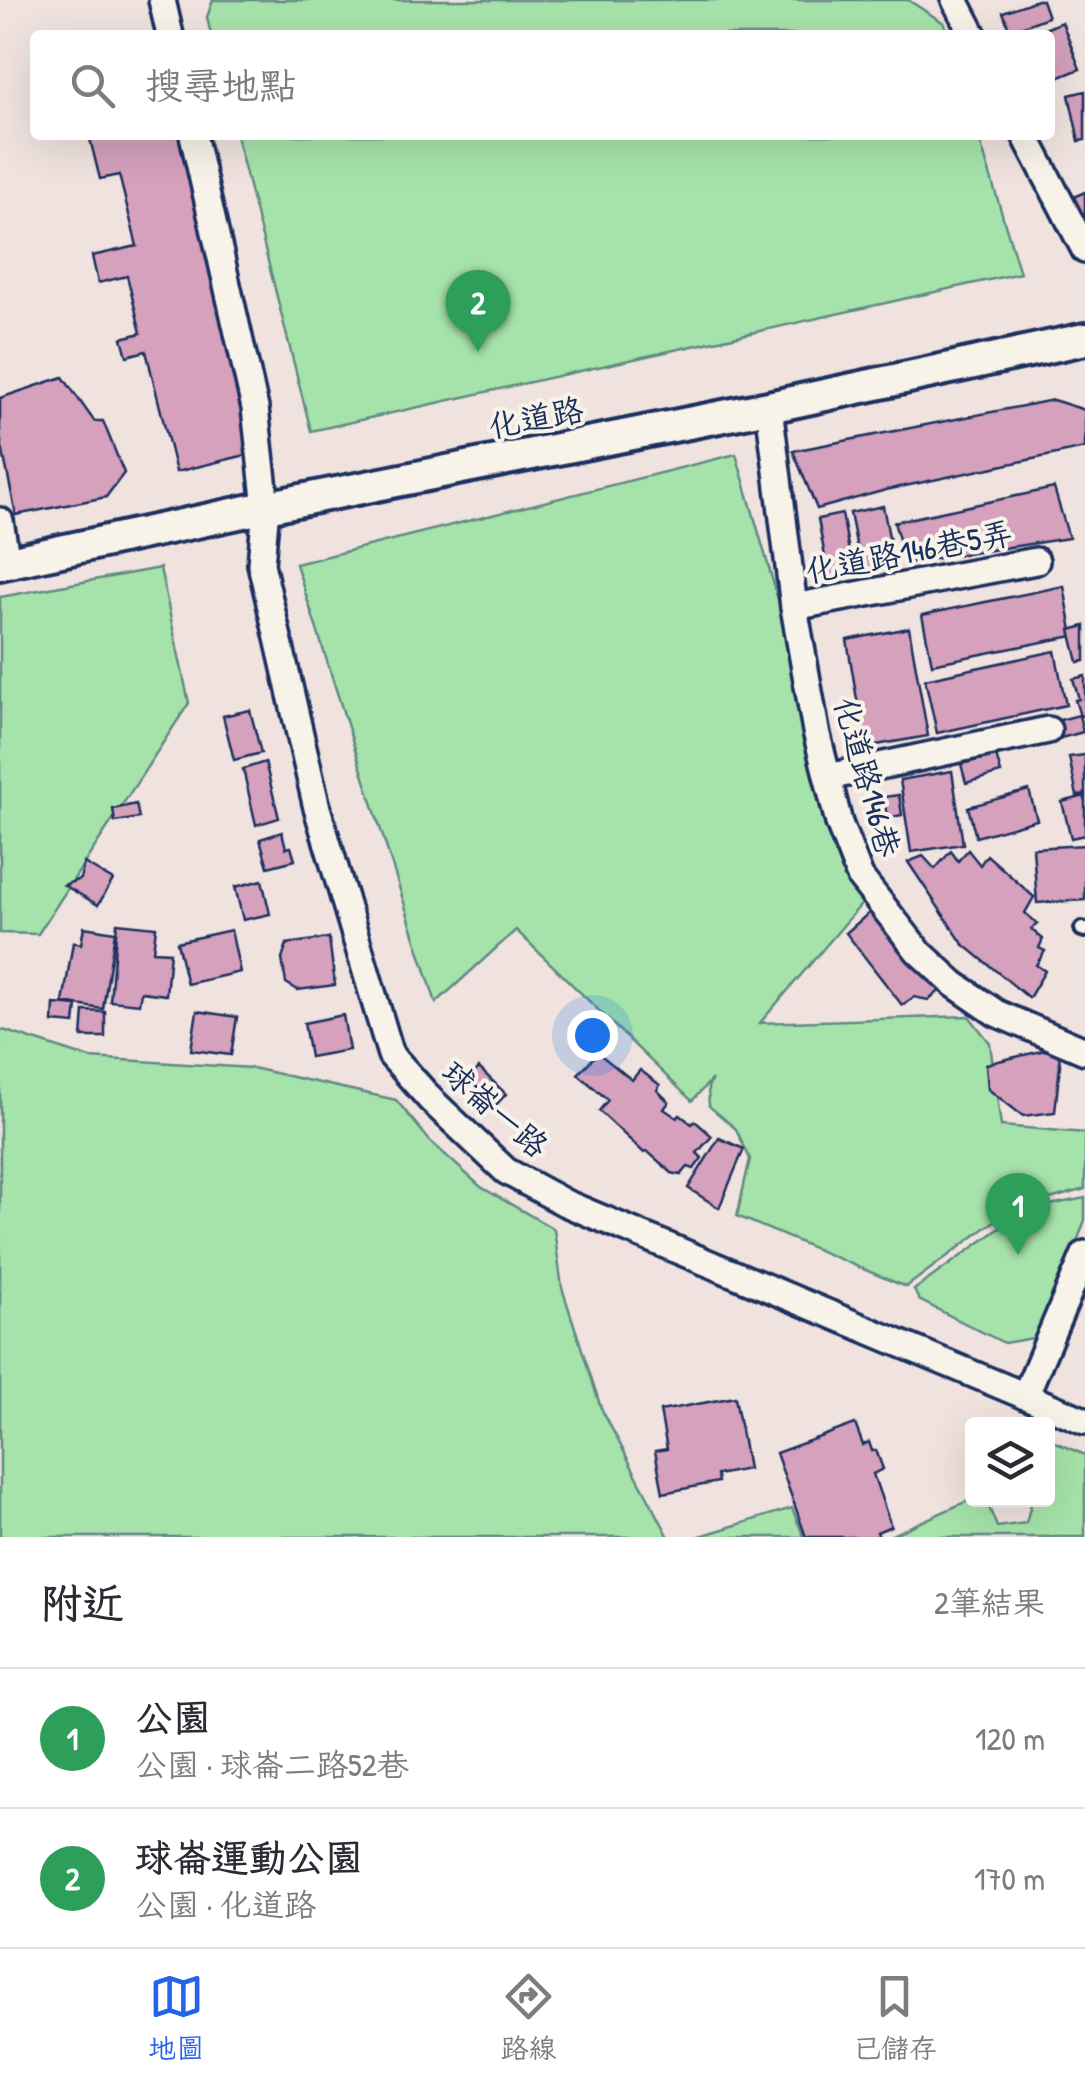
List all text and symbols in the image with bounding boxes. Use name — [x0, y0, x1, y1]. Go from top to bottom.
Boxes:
search box — [30, 30, 1055, 140]
icon: search — [65, 58, 120, 113]
text: 搜尋地點 — [145, 59, 297, 111]
pin: 2 — [446, 270, 510, 352]
street label: 化道路 — [485, 387, 587, 448]
street label: 化道路146巷5弄 — [802, 510, 1016, 593]
street label: 化道路146巷 — [824, 692, 911, 862]
your location — [567, 1010, 618, 1061]
street label: 球崙一路 — [433, 1050, 558, 1167]
pin: 1 — [986, 1172, 1050, 1255]
map controls — [965, 1417, 1055, 1507]
button: layers — [965, 1417, 1055, 1507]
text: 附近 — [40, 1574, 124, 1631]
text: 2筆結果 — [934, 1581, 1045, 1624]
text: 公園 — [135, 1691, 211, 1743]
text: 1 — [67, 1717, 78, 1760]
text: 120 m — [975, 1717, 1045, 1760]
text: 公園 · 球崙二路52巷 — [135, 1743, 409, 1786]
text: 球崙運動公園 — [135, 1831, 363, 1883]
text: 2 — [65, 1857, 80, 1900]
text: 170 m — [974, 1857, 1045, 1900]
text: 公園 · 化道路 — [135, 1883, 316, 1926]
tab: 地圖 — [148, 1969, 204, 2067]
tab: 路線 — [500, 1969, 557, 2067]
tab: 已儲存 — [853, 1969, 937, 2067]

